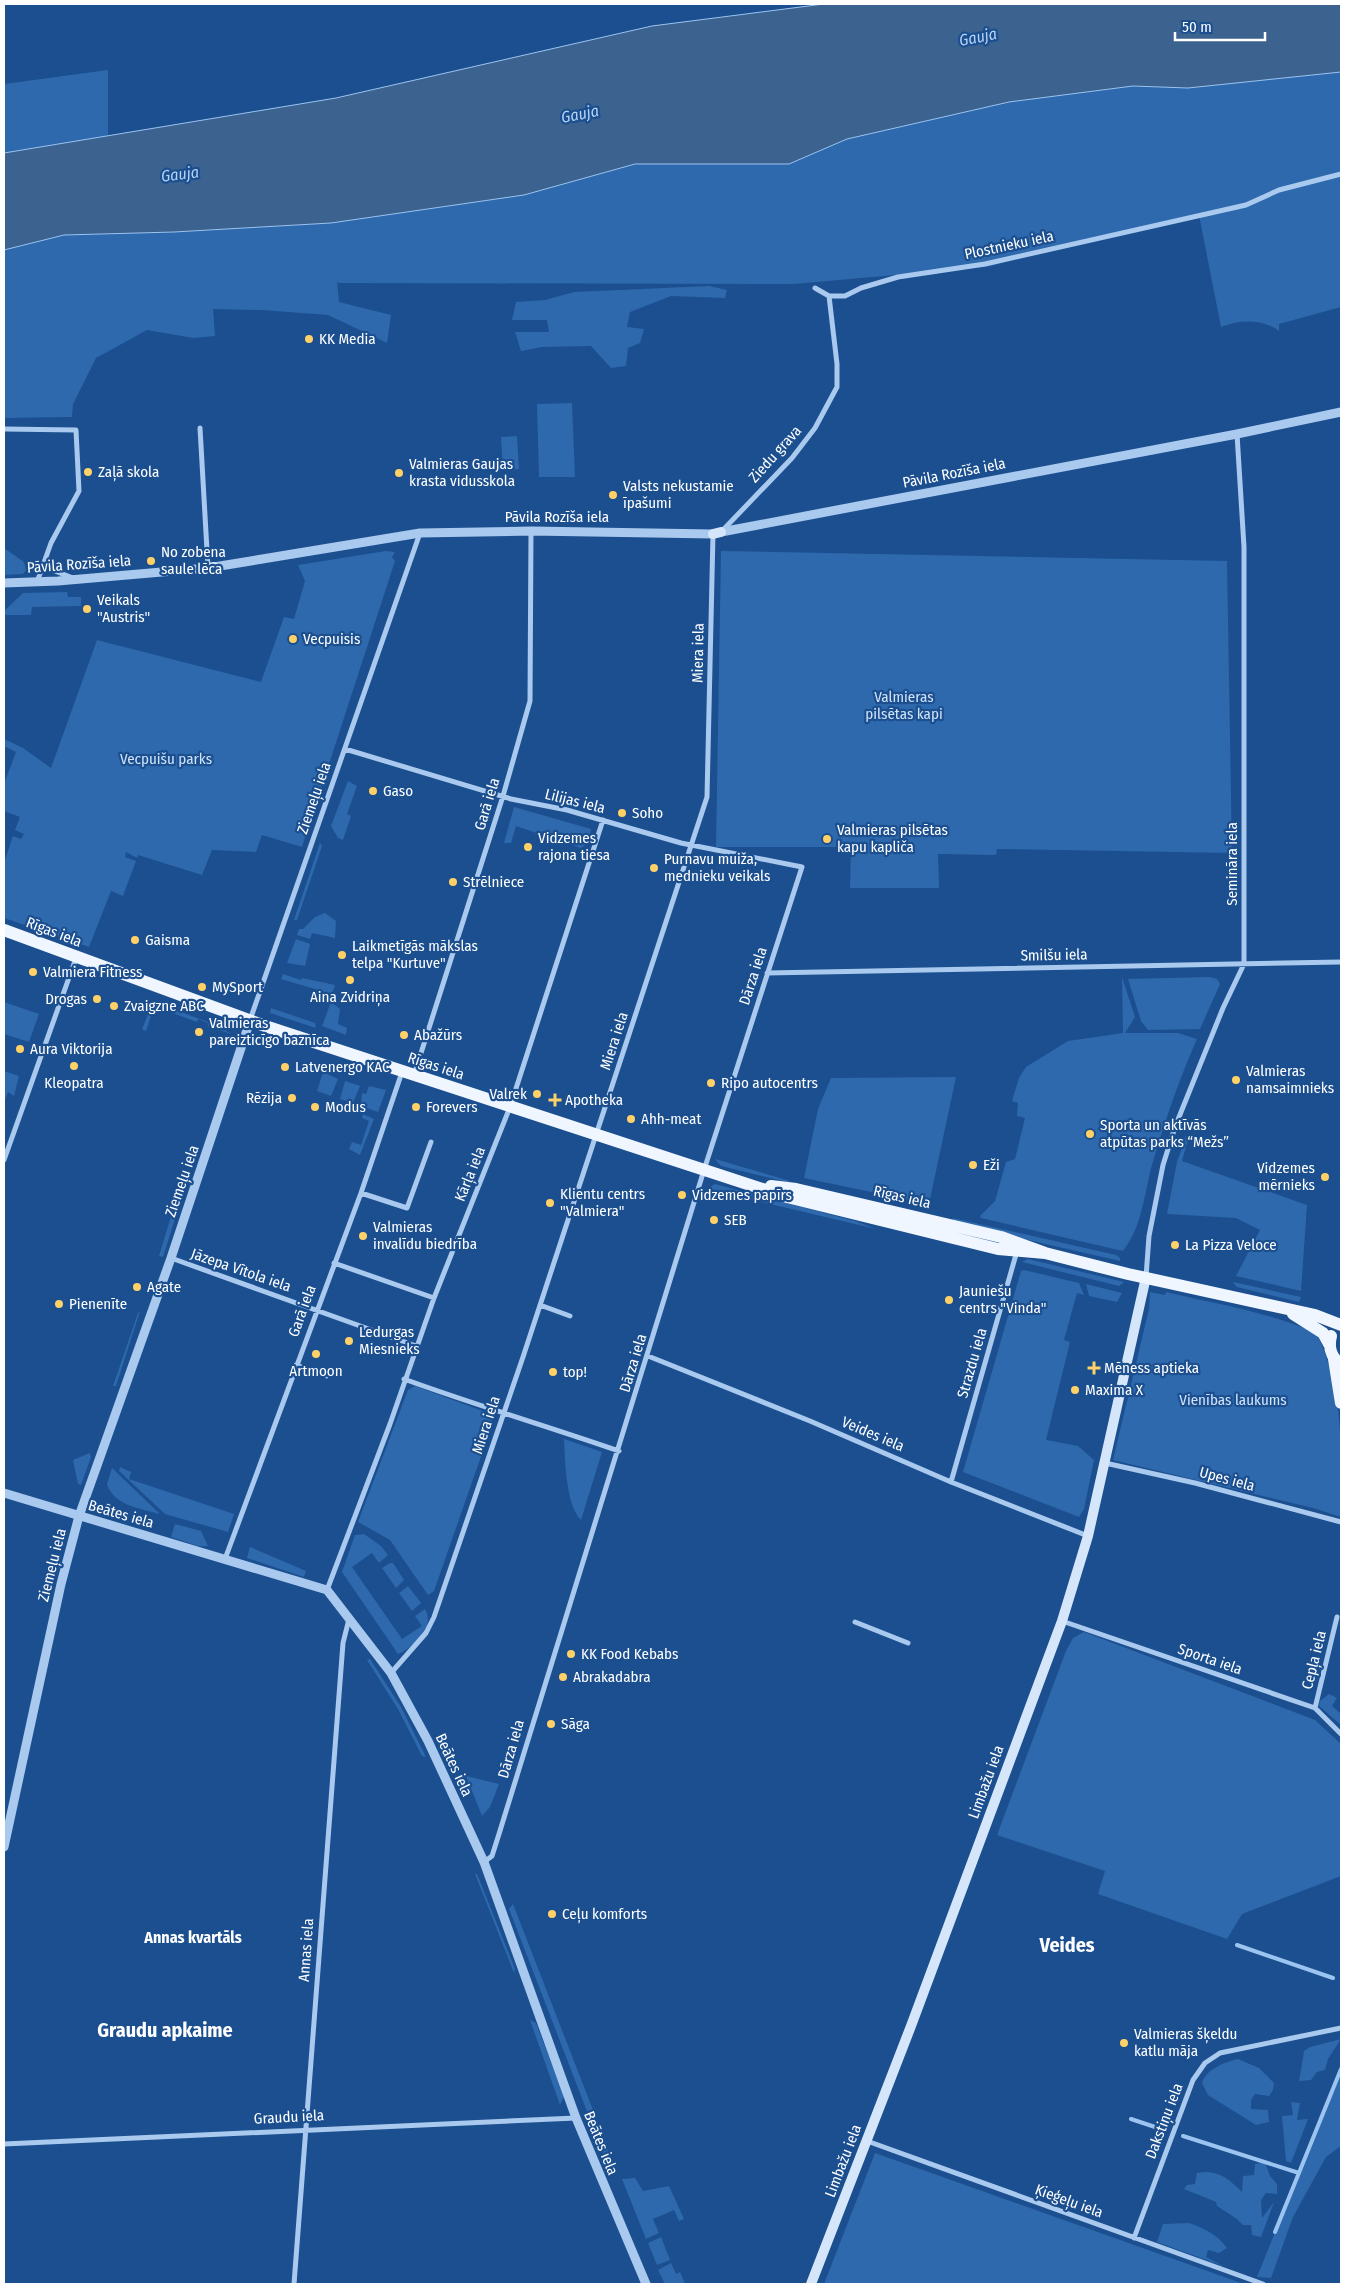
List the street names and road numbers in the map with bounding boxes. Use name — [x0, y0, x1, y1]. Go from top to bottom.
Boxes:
street label: Plostnieku iela — [963, 227, 1055, 263]
street label: Ziedu grava — [745, 422, 805, 486]
street label: Pāvila Rozīša iela — [901, 454, 1007, 492]
street label: Pāvila Rozīša iela — [505, 508, 609, 526]
street label: Pāvila Rozīša iela — [26, 551, 132, 577]
street label: Miera iela — [688, 623, 708, 683]
street label: Ziemeļu iela — [293, 760, 336, 837]
street label: Garā iela — [470, 776, 504, 832]
street label: Lilijas iela — [543, 785, 607, 817]
street label: Semināra iela — [1223, 822, 1241, 906]
street label: Rīgas iela — [24, 913, 84, 951]
street label: Dārza iela — [735, 945, 771, 1007]
street label: Smilšu iela — [1020, 945, 1088, 965]
street label: Miera iela — [596, 1010, 632, 1072]
street label: Rīgas iela — [405, 1048, 467, 1084]
street label: Ziemeļu iela — [161, 1143, 204, 1220]
street label: Kārļa iela — [451, 1144, 490, 1204]
street label: Rīgas iela — [872, 1182, 932, 1212]
street label: Jāzepa Vītola iela — [189, 1244, 293, 1296]
street label: Garā iela — [284, 1283, 320, 1339]
street label: Strazdu iela — [953, 1326, 991, 1400]
street label: Dārza iela — [616, 1332, 650, 1394]
street label: Miera iela — [468, 1394, 504, 1456]
street label: Veides iela — [839, 1413, 907, 1455]
street label: Upes iela — [1197, 1463, 1257, 1495]
street label: Beātes iela — [86, 1496, 156, 1532]
street label: Ziemeļu iela — [34, 1526, 71, 1604]
street label: Cepļa iela — [1298, 1629, 1331, 1691]
street label: Sporta iela — [1176, 1640, 1244, 1678]
street label: Dārza iela — [494, 1718, 528, 1780]
street label: Beātes iela — [432, 1731, 476, 1799]
street label: Limbažu iela — [964, 1743, 1008, 1821]
street label: Annas iela — [295, 1918, 317, 1982]
street label: Dakstiņu iela — [1141, 2081, 1188, 2162]
street label: Graudu iela — [253, 2106, 325, 2128]
street label: Beātes iela — [580, 2108, 622, 2178]
street label: Limbažu iela — [821, 2122, 865, 2200]
street label: Ķieģeļu iela — [1032, 2180, 1105, 2223]

